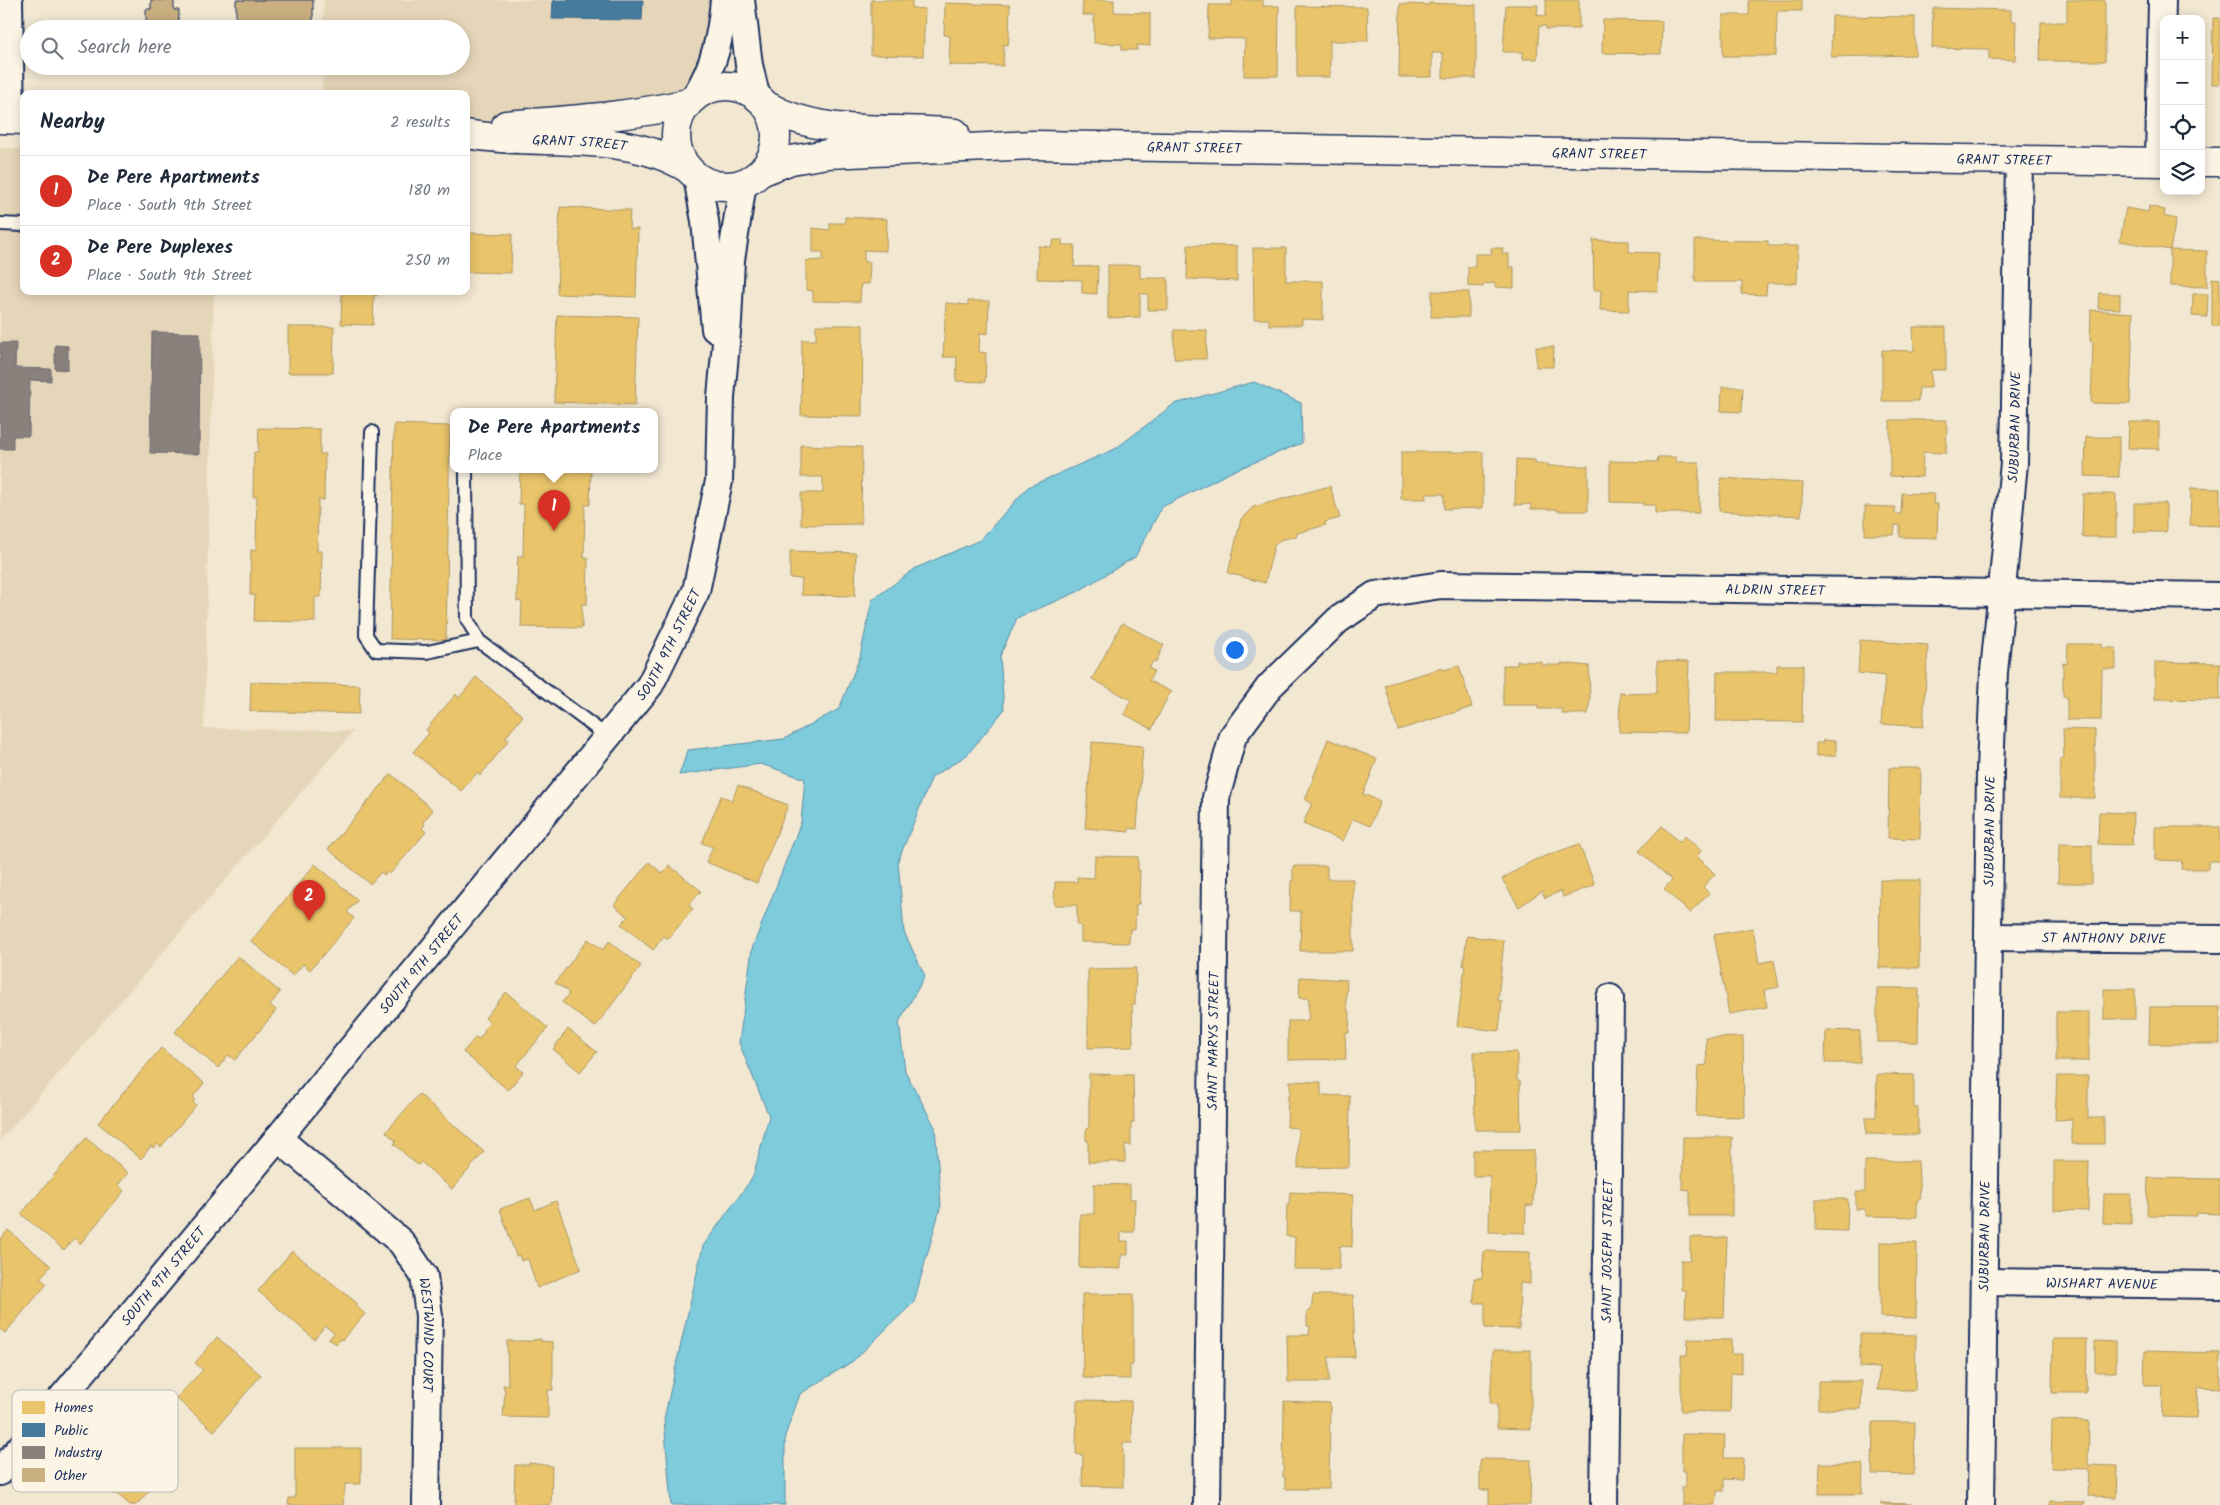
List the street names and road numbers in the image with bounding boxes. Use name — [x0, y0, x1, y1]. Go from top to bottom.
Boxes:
street label: GRANT STREET — [532, 130, 630, 158]
street label: GRANT STREET — [1147, 137, 1243, 160]
street label: GRANT STREET — [1552, 143, 1648, 166]
street label: GRANT STREET — [1956, 149, 2053, 172]
street label: SUBURBAN DRIVE — [2002, 371, 2028, 484]
street label: ALDRIN STREET — [1725, 579, 1827, 602]
street label: SOUTH 9TH STREET — [631, 584, 708, 706]
street label: SUBURBAN DRIVE — [1979, 775, 2002, 887]
street label: SOUTH 9TH STREET — [374, 909, 470, 1019]
street label: ST ANTHONY DRIVE — [2042, 927, 2167, 951]
street label: SAINT MARYS STREET — [1202, 970, 1226, 1111]
street label: SAINT JOSEPH STREET — [1596, 1178, 1620, 1323]
street label: SUBURBAN DRIVE — [1974, 1180, 1997, 1292]
street label: SOUTH 9TH STREET — [116, 1221, 213, 1331]
street label: WISHART AVENUE — [2046, 1273, 2159, 1296]
street label: WESTWIND COURT — [412, 1276, 439, 1394]

